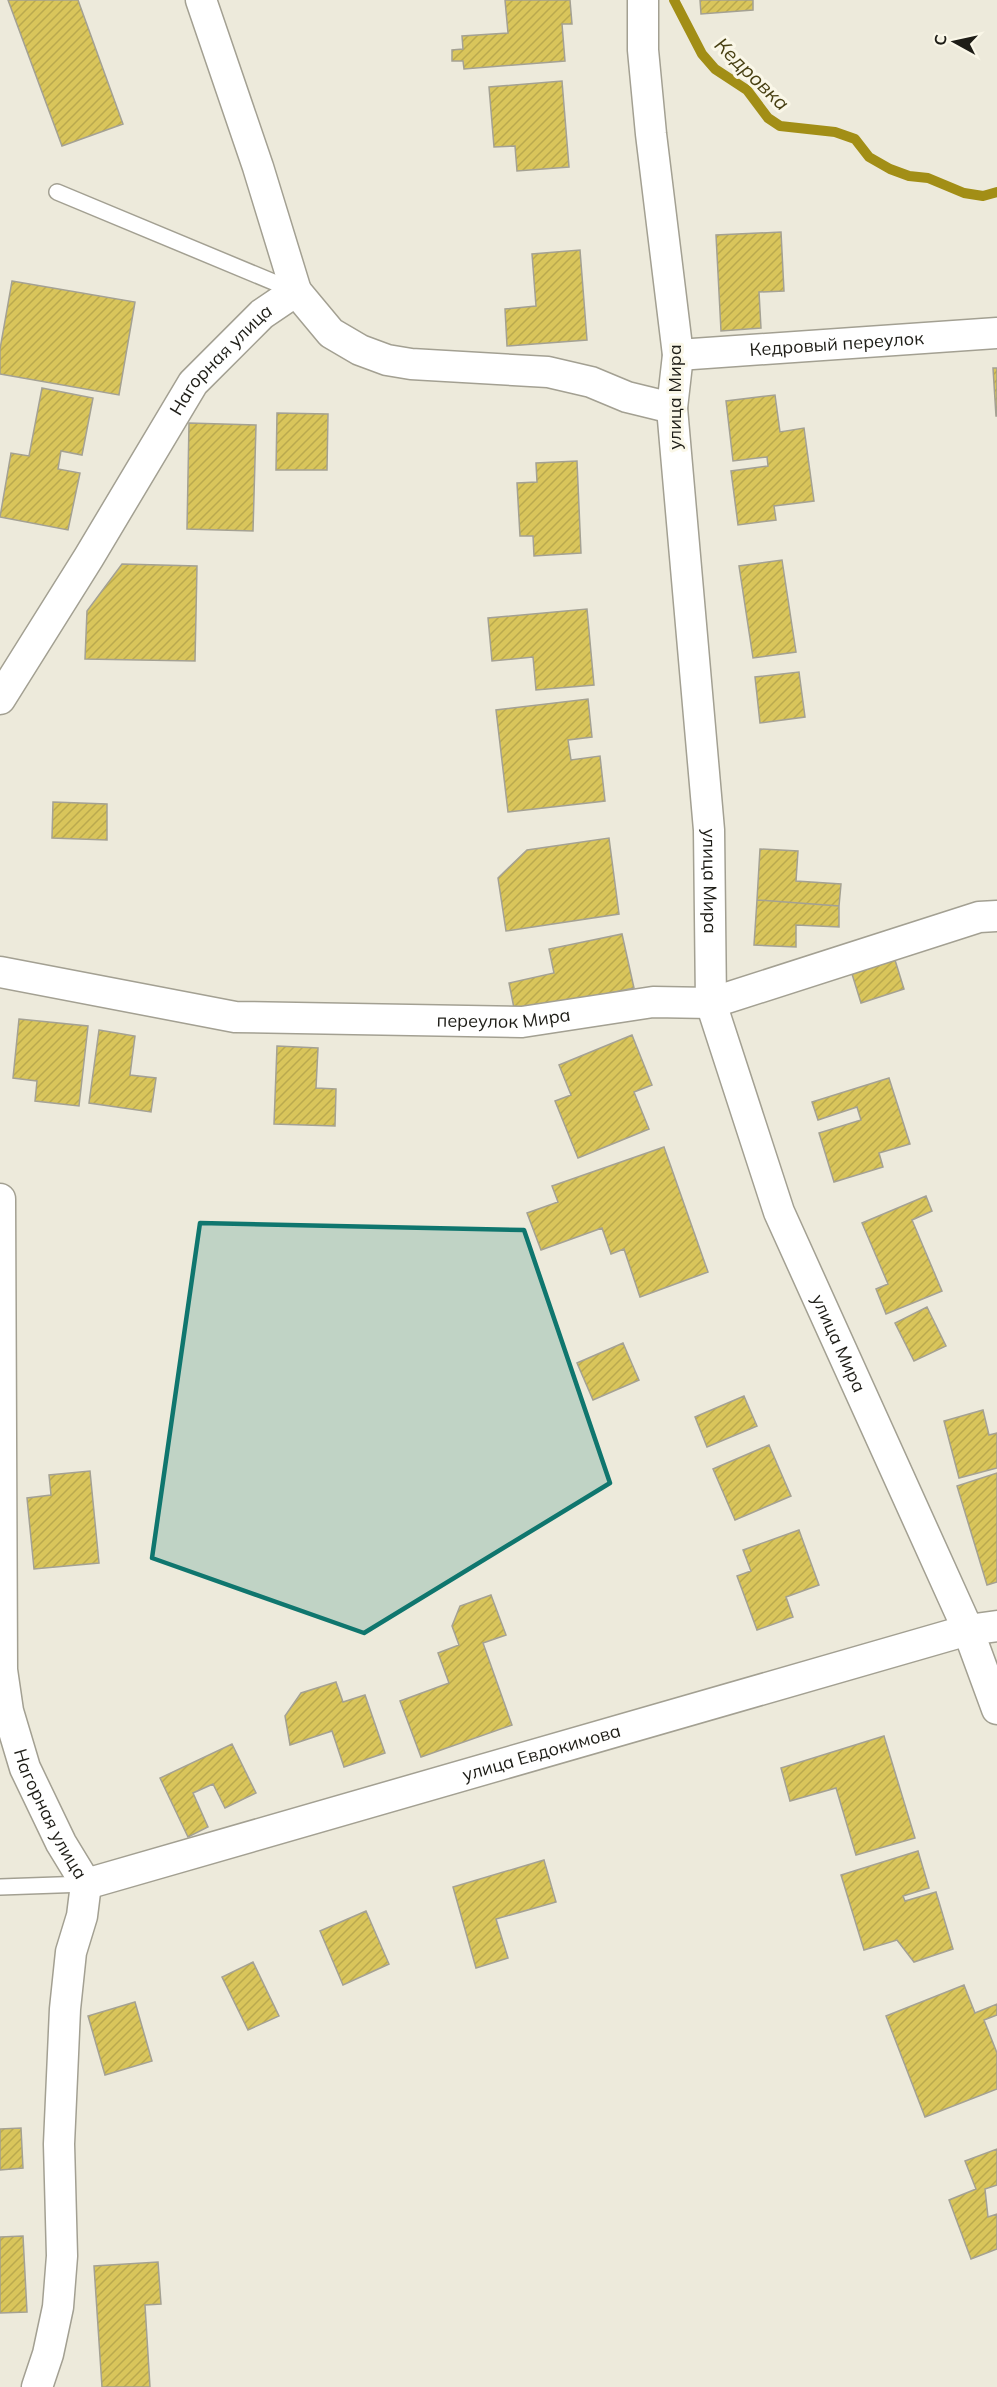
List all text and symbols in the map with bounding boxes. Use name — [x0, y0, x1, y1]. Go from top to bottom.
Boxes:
north arrow — [925, 12, 985, 72]
water label: Кедровка — [710, 32, 795, 115]
text: С — [929, 33, 951, 47]
street label: Нагорная улица — [164, 299, 276, 419]
street label: Кедровый переулок — [749, 326, 925, 361]
street label: улица Мира — [663, 344, 686, 450]
street label: улица Мира — [698, 828, 722, 934]
street label: переулок Мира — [436, 1003, 572, 1033]
street label: улица Мира — [807, 1290, 871, 1396]
street label: улица Евдокимова — [460, 1719, 623, 1786]
street label: Нагорная улица — [9, 1746, 92, 1883]

